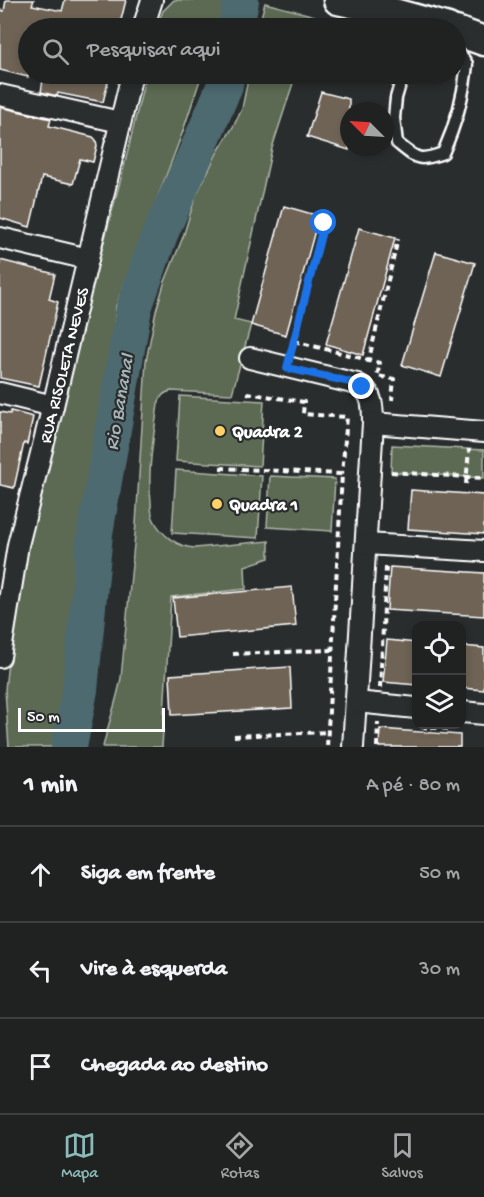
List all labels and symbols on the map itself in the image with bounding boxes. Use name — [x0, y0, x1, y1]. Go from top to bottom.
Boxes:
north arrow — [340, 102, 394, 156]
route start — [310, 209, 336, 235]
street label: RUA RISOLETA NEVES — [36, 285, 95, 446]
water label: Rio Bananal — [102, 351, 141, 452]
route end — [348, 373, 374, 399]
place label: Quadra 2 — [232, 423, 303, 444]
marker: Quadra 2 — [213, 424, 227, 438]
place label: Quadra 1 — [229, 496, 298, 517]
marker: Quadra 1 — [210, 497, 224, 511]
scale bar — [18, 705, 165, 732]

